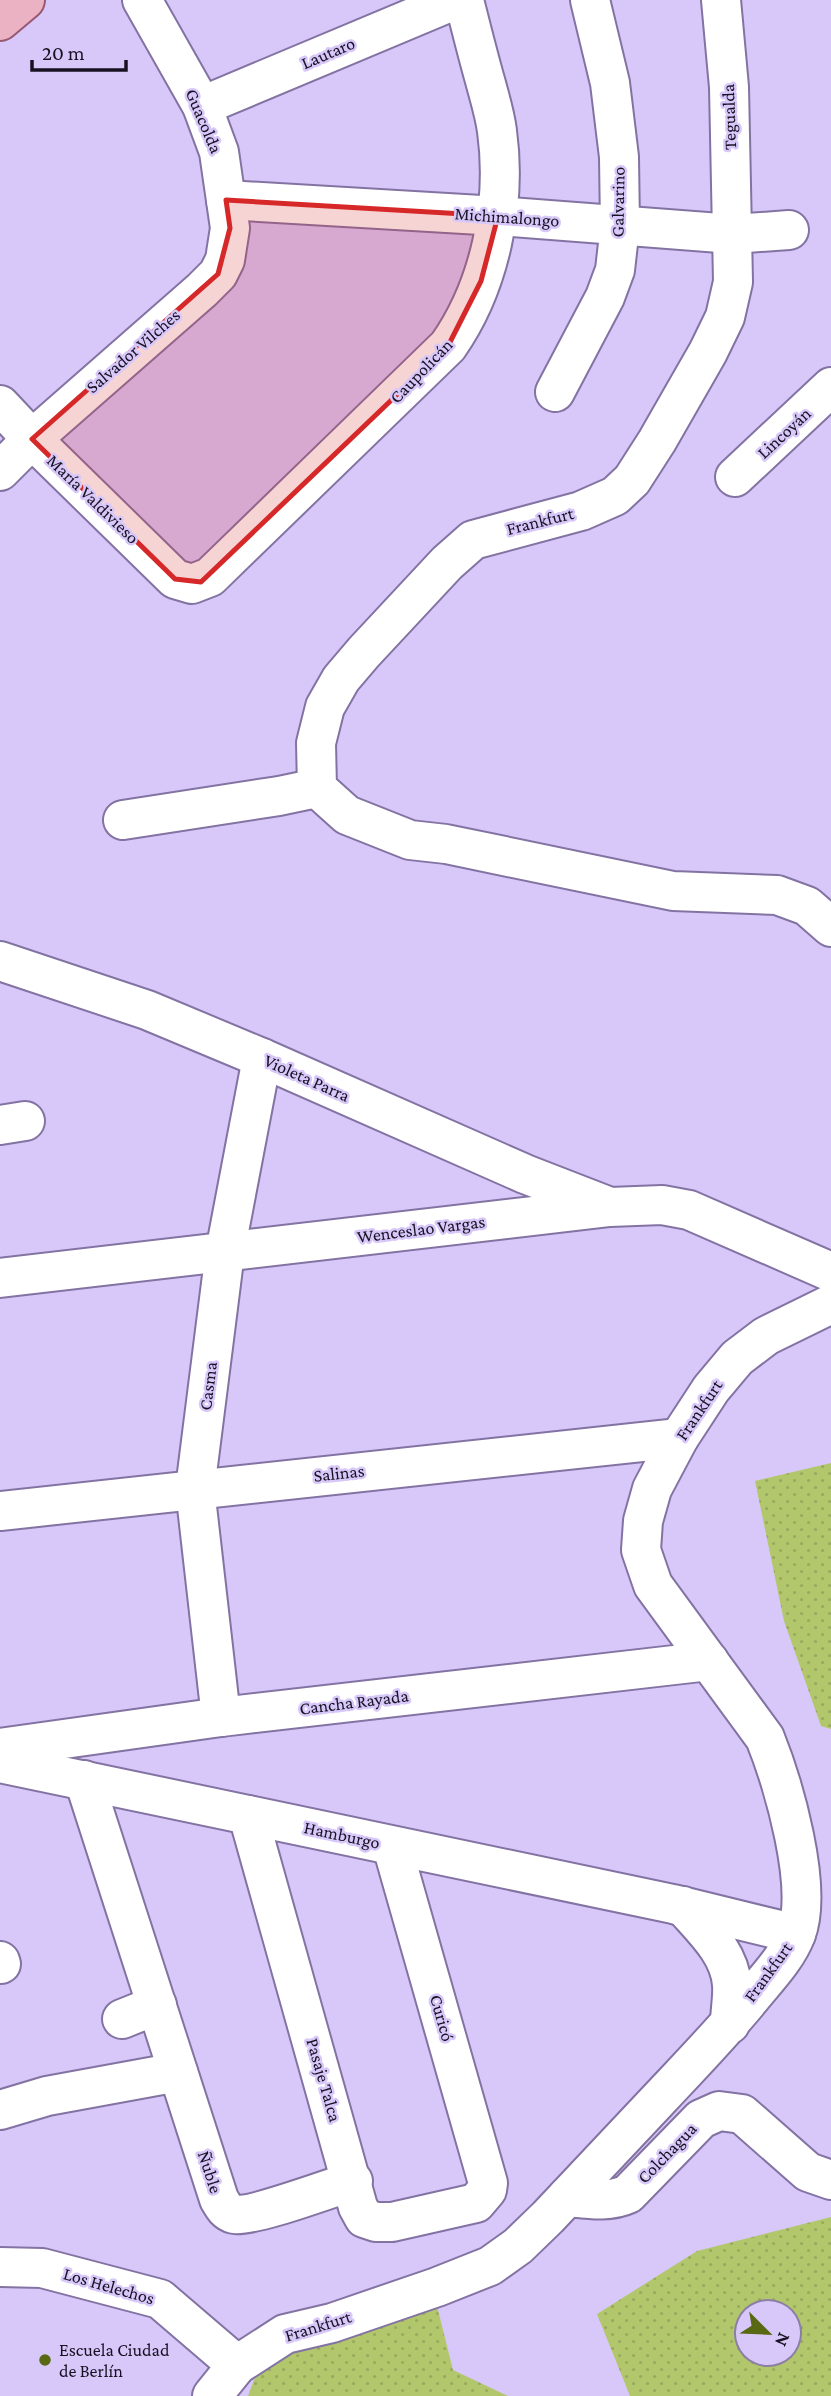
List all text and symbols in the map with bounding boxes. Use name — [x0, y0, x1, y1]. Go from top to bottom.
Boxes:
scale bar — [32, 28, 126, 72]
street label: Lautaro — [298, 33, 358, 73]
text: 20 m — [42, 41, 85, 65]
street label: Tegualda — [718, 84, 740, 150]
street label: Guacolda — [181, 86, 227, 156]
street label: Galvarino — [607, 166, 629, 238]
street label: Michimalongo — [454, 203, 560, 231]
street label: Salvador Vilches — [82, 305, 184, 397]
street label: Caupolicán — [385, 334, 457, 407]
street label: Lincoyán — [753, 403, 815, 463]
street label: María Valdivieso — [43, 450, 143, 548]
street label: Frankfurt — [504, 503, 577, 539]
street label: Violeta Parra — [261, 1050, 353, 1106]
street label: Wenceslao Vargas — [356, 1211, 486, 1247]
street label: Casma — [195, 1361, 221, 1411]
street label: Frankfurt — [672, 1375, 727, 1444]
street label: Salinas — [312, 1460, 366, 1486]
street label: Cancha Rayada — [298, 1685, 410, 1719]
street label: Hamburgo — [302, 1817, 382, 1853]
street label: Frankfurt — [740, 1938, 797, 2006]
street label: Curicó — [426, 1992, 458, 2044]
street label: Pasaje Talca — [302, 2036, 345, 2124]
street label: Colchagua — [633, 2119, 701, 2187]
street label: Ñuble — [194, 2148, 226, 2196]
street label: Los Helechos — [61, 2263, 157, 2309]
north arrow — [733, 2298, 803, 2368]
street label: Frankfurt — [282, 2306, 355, 2346]
text: N — [771, 2330, 795, 2350]
place label: Escuela Ciudad de Berlín — [59, 2340, 170, 2381]
marker: Escuela Ciudad de Berlín — [37, 2352, 53, 2368]

